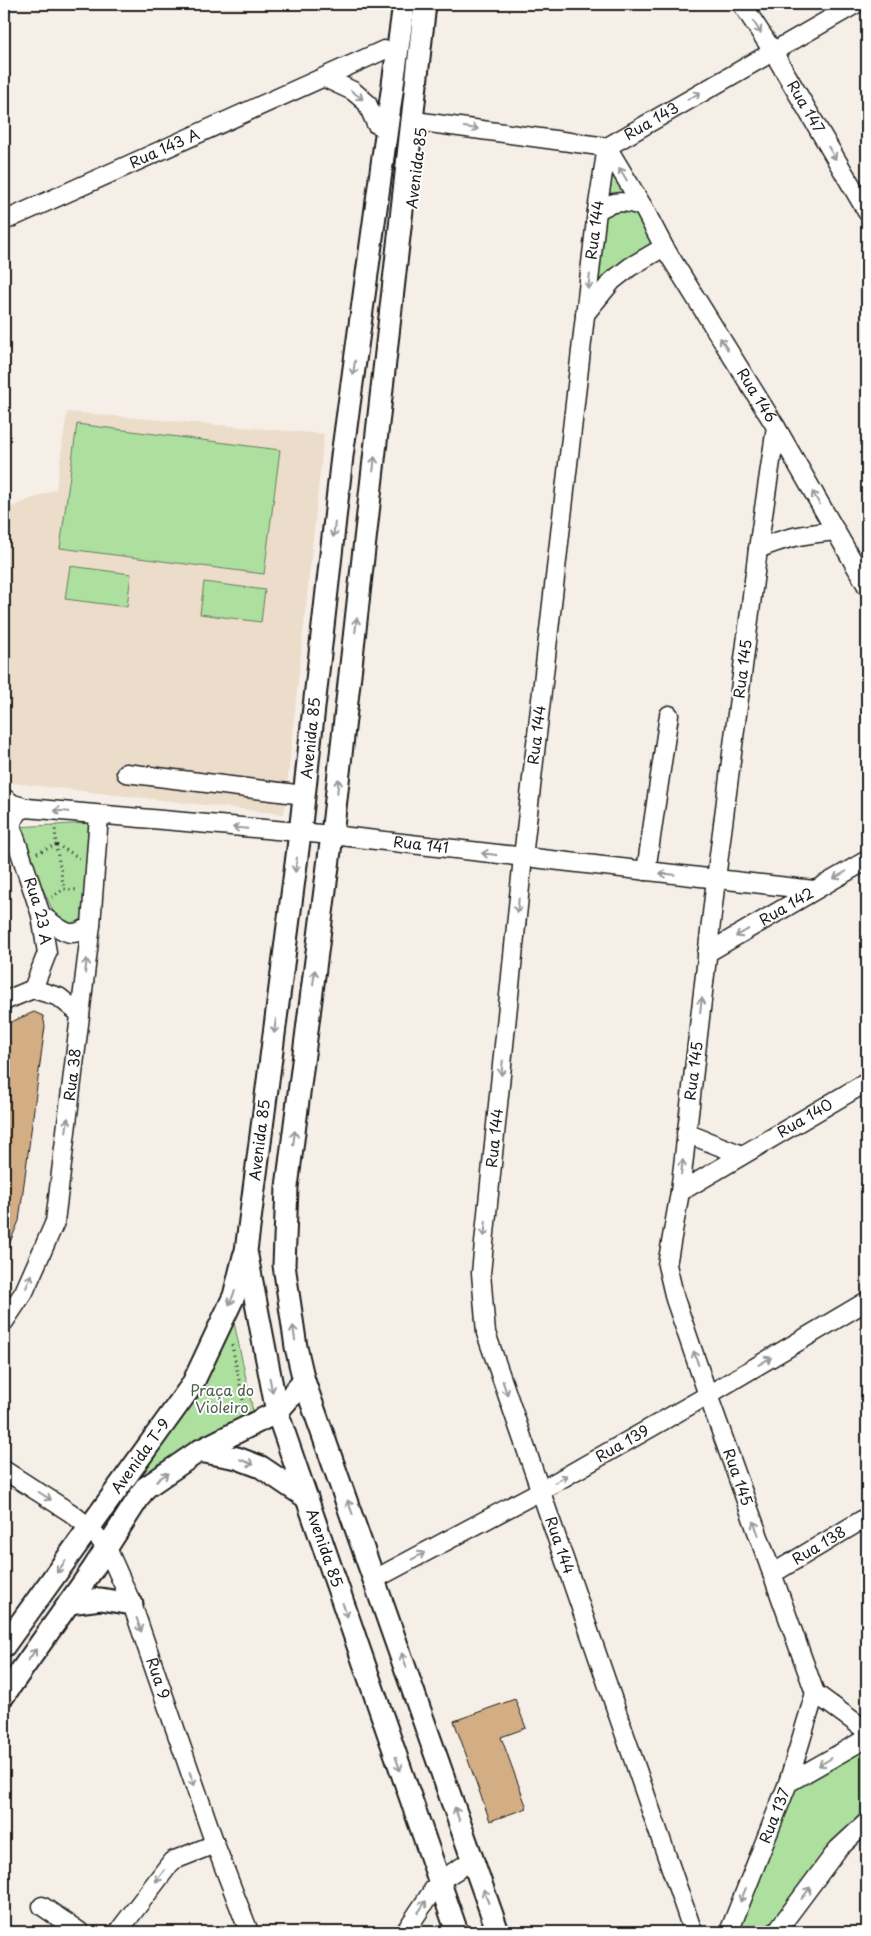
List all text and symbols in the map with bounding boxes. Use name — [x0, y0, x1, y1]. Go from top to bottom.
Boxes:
one-way arrow — [751, 20, 762, 34]
street label: Rua 147 — [782, 75, 832, 138]
one-way arrow — [350, 90, 364, 100]
one-way arrow — [687, 90, 701, 100]
street label: Rua 143 — [619, 95, 682, 145]
street label: Rua 143 A — [125, 122, 203, 173]
one-way arrow — [462, 123, 478, 133]
street label: Avenida 85 — [399, 126, 432, 210]
one-way arrow — [827, 145, 837, 160]
one-way arrow — [618, 167, 628, 181]
street label: Rua 144 — [578, 199, 609, 261]
one-way arrow — [584, 273, 594, 289]
one-way arrow — [719, 337, 729, 351]
one-way arrow — [349, 360, 359, 376]
street label: Rua 146 — [732, 363, 783, 426]
one-way arrow — [369, 456, 379, 472]
one-way arrow — [811, 491, 821, 506]
one-way arrow — [329, 521, 339, 537]
one-way arrow — [351, 617, 361, 633]
street label: Rua 145 — [726, 638, 757, 700]
street label: Avenida 85 — [294, 696, 325, 780]
street label: Rua 144 — [520, 704, 551, 766]
one-way arrow — [333, 779, 343, 795]
one-way arrow — [53, 806, 69, 816]
one-way arrow — [232, 823, 248, 832]
street label: Rua 141 — [392, 829, 450, 858]
one-way arrow — [481, 849, 497, 859]
one-way arrow — [291, 857, 301, 873]
one-way arrow — [660, 869, 676, 879]
one-way arrow — [833, 870, 848, 880]
street label: Rua 23 A — [19, 874, 59, 946]
street label: Rua 142 — [754, 880, 817, 930]
one-way arrow — [513, 898, 523, 914]
one-way arrow — [735, 928, 749, 938]
one-way arrow — [81, 958, 91, 974]
one-way arrow — [309, 969, 319, 985]
one-way arrow — [696, 998, 706, 1014]
one-way arrow — [270, 1018, 280, 1034]
street label: Rua 145 — [677, 1040, 708, 1102]
street label: Rua 38 — [57, 1047, 86, 1102]
one-way arrow — [497, 1059, 506, 1075]
street label: Rua 140 — [772, 1092, 836, 1143]
street label: Avenida 85 — [242, 1098, 275, 1182]
street label: Rua 144 — [479, 1107, 508, 1169]
one-way arrow — [62, 1117, 72, 1133]
one-way arrow — [289, 1130, 299, 1146]
one-way arrow — [678, 1159, 688, 1175]
one-way arrow — [481, 1221, 490, 1237]
one-way arrow — [25, 1274, 35, 1289]
one-way arrow — [227, 1290, 236, 1305]
one-way arrow — [289, 1325, 299, 1341]
one-way arrow — [691, 1351, 700, 1367]
one-way arrow — [758, 1356, 772, 1366]
one-way arrow — [266, 1377, 276, 1393]
park label: Praça do Violeiro — [190, 1378, 254, 1418]
one-way arrow — [501, 1380, 510, 1396]
street label: Avenida T-9 — [105, 1413, 175, 1498]
street label: Rua 139 — [591, 1418, 653, 1467]
street label: Rua 145 — [718, 1445, 760, 1508]
one-way arrow — [239, 1457, 254, 1467]
one-way arrow — [154, 1472, 168, 1482]
one-way arrow — [554, 1473, 568, 1483]
one-way arrow — [38, 1491, 52, 1502]
one-way arrow — [345, 1500, 354, 1515]
street label: Avenida 85 — [301, 1505, 350, 1590]
street label: Rua 144 — [540, 1513, 581, 1577]
street label: Rua 138 — [787, 1519, 850, 1570]
one-way arrow — [751, 1521, 760, 1536]
one-way arrow — [411, 1551, 426, 1561]
one-way arrow — [56, 1560, 66, 1574]
one-way arrow — [341, 1602, 350, 1618]
one-way arrow — [135, 1617, 144, 1632]
one-way arrow — [27, 1648, 37, 1662]
one-way arrow — [398, 1653, 408, 1669]
street label: Rua 9 — [141, 1654, 177, 1702]
one-way arrow — [394, 1756, 404, 1772]
one-way arrow — [818, 1758, 832, 1768]
one-way arrow — [188, 1770, 198, 1786]
street label: Rua 137 — [752, 1783, 795, 1846]
one-way arrow — [452, 1806, 461, 1822]
one-way arrow — [155, 1869, 165, 1883]
one-way arrow — [738, 1887, 748, 1902]
one-way arrow — [800, 1887, 811, 1900]
one-way arrow — [480, 1888, 490, 1904]
one-way arrow — [417, 1900, 427, 1914]

